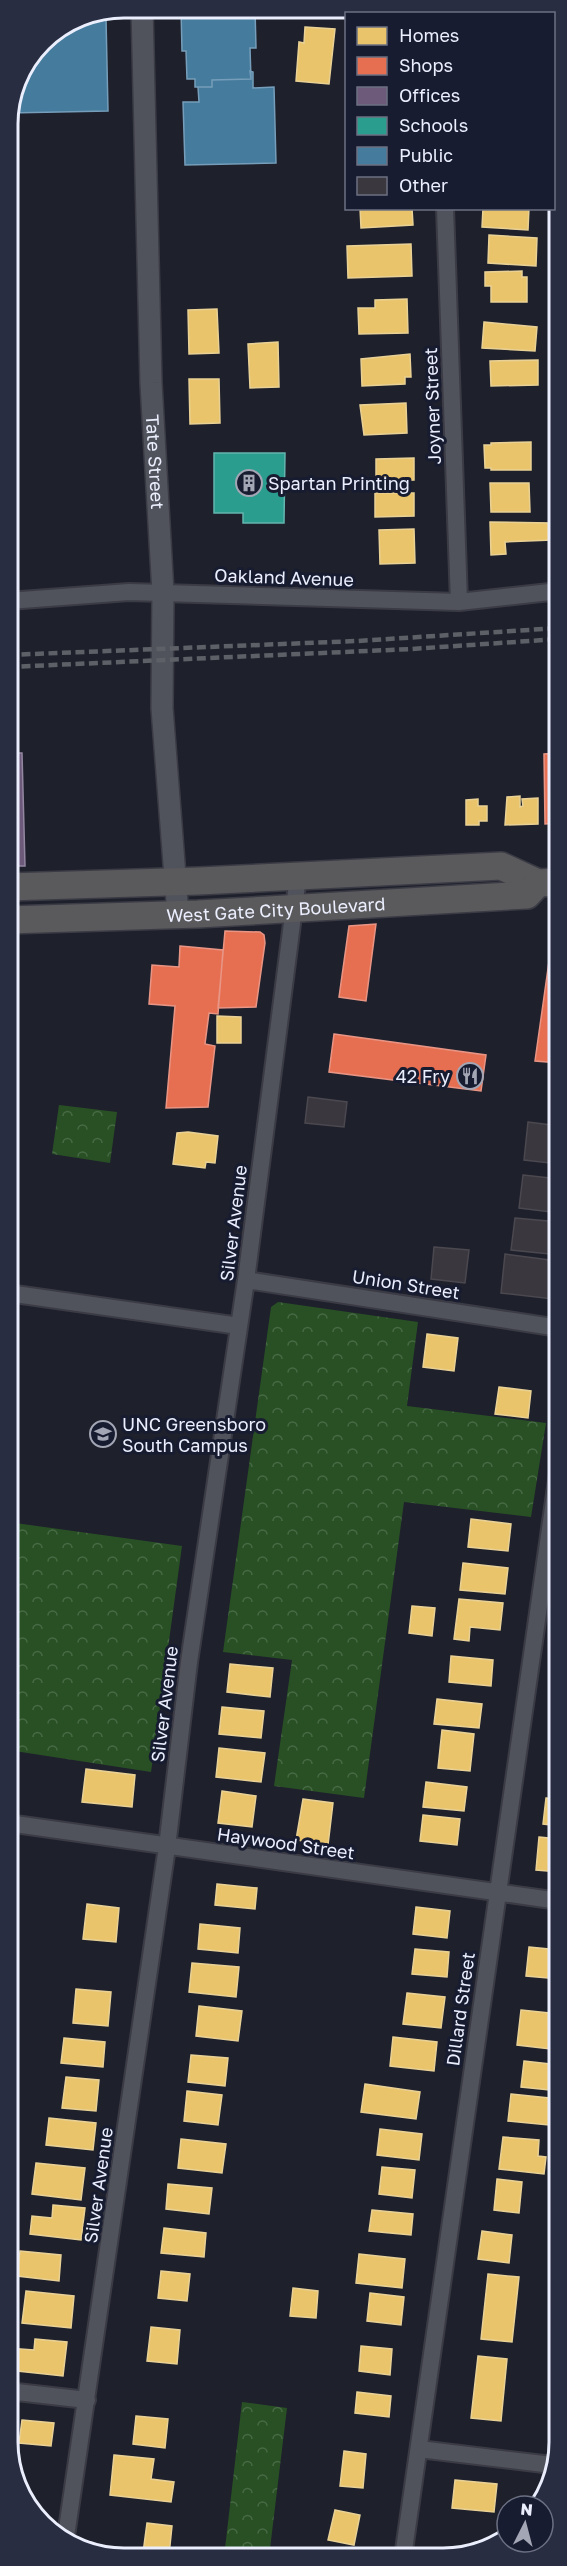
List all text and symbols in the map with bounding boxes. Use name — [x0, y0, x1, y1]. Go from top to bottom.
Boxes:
legend — [345, 12, 555, 210]
text: Homes — [399, 24, 459, 46]
text: Shops — [399, 54, 453, 76]
text: Offices — [399, 84, 460, 106]
text: Schools — [399, 114, 468, 136]
text: Public — [399, 144, 453, 166]
text: Other — [399, 174, 448, 196]
street label: Joyner Street — [419, 347, 445, 465]
street label: Tate Street — [142, 414, 169, 510]
building icon: Spartan Printing — [234, 468, 264, 498]
place label: Spartan Printing — [268, 472, 410, 494]
street label: Oakland Avenue — [214, 564, 354, 590]
street label: West Gate City Boulevard — [166, 892, 386, 926]
restaurant icon: 42 Fry — [455, 1061, 485, 1091]
place label: 42 Fry — [396, 1065, 450, 1087]
street label: Silver Avenue — [215, 1164, 251, 1282]
street label: Union Street — [351, 1265, 461, 1303]
place label: UNC Greensboro South Campus — [122, 1413, 266, 1456]
school or university icon: UNC Greensboro South Campus — [88, 1419, 118, 1449]
street label: Silver Avenue — [146, 1645, 182, 1763]
street label: Haywood Street — [216, 1822, 356, 1864]
street label: Dillard Street — [441, 1951, 479, 2067]
street label: Silver Avenue — [79, 2126, 117, 2244]
north arrow — [495, 2494, 555, 2554]
text: N — [519, 2499, 534, 2520]

